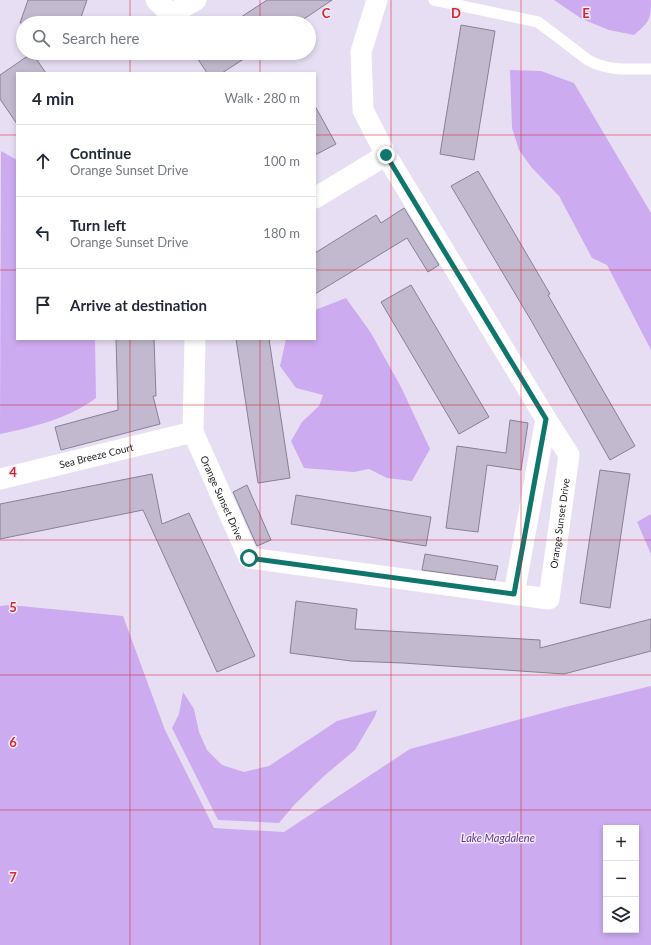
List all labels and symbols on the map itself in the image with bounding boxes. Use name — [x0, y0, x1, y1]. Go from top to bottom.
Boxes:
text: C — [322, 5, 331, 21]
text: D — [451, 5, 461, 21]
text: E — [582, 5, 590, 21]
route end — [377, 146, 395, 164]
street label: Sea Breeze Court — [58, 441, 135, 470]
street label: Orange Sunset Drive — [198, 454, 246, 542]
text: 4 — [9, 464, 17, 480]
street label: Orange Sunset Drive — [547, 477, 572, 569]
route start — [240, 549, 258, 567]
text: 5 — [9, 599, 17, 615]
text: 6 — [9, 734, 17, 750]
water label: Lake Magdalene — [461, 831, 535, 844]
text: 7 — [9, 869, 17, 885]

